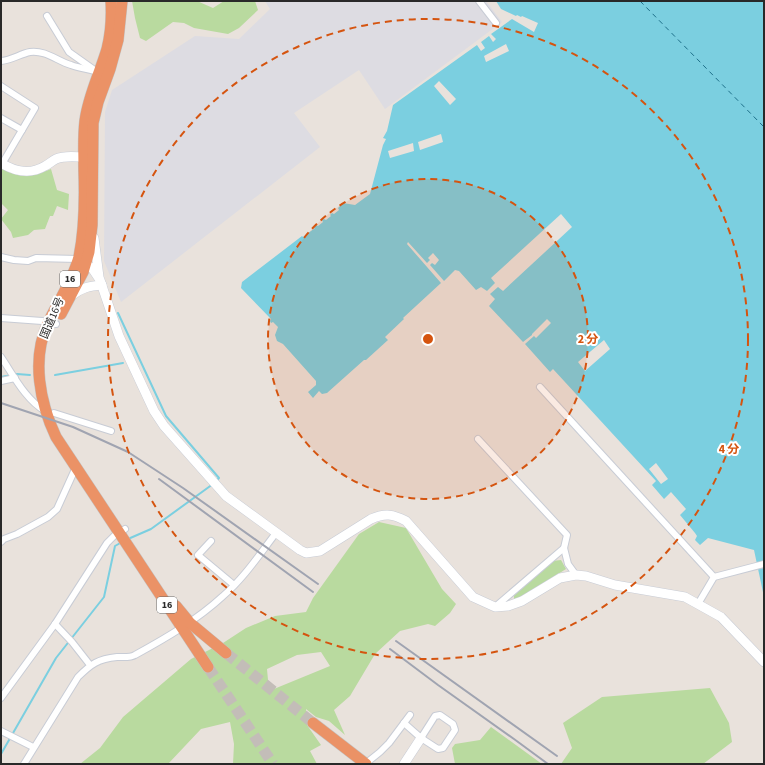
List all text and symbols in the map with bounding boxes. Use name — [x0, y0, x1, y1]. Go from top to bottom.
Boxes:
road number: 16 — [60, 271, 80, 287]
street label: 国道16号 — [37, 295, 67, 341]
text: 2 分 — [578, 331, 598, 348]
centre of rings — [421, 332, 435, 346]
text: 4 分 — [719, 441, 739, 458]
road number: 16 — [157, 597, 177, 613]

